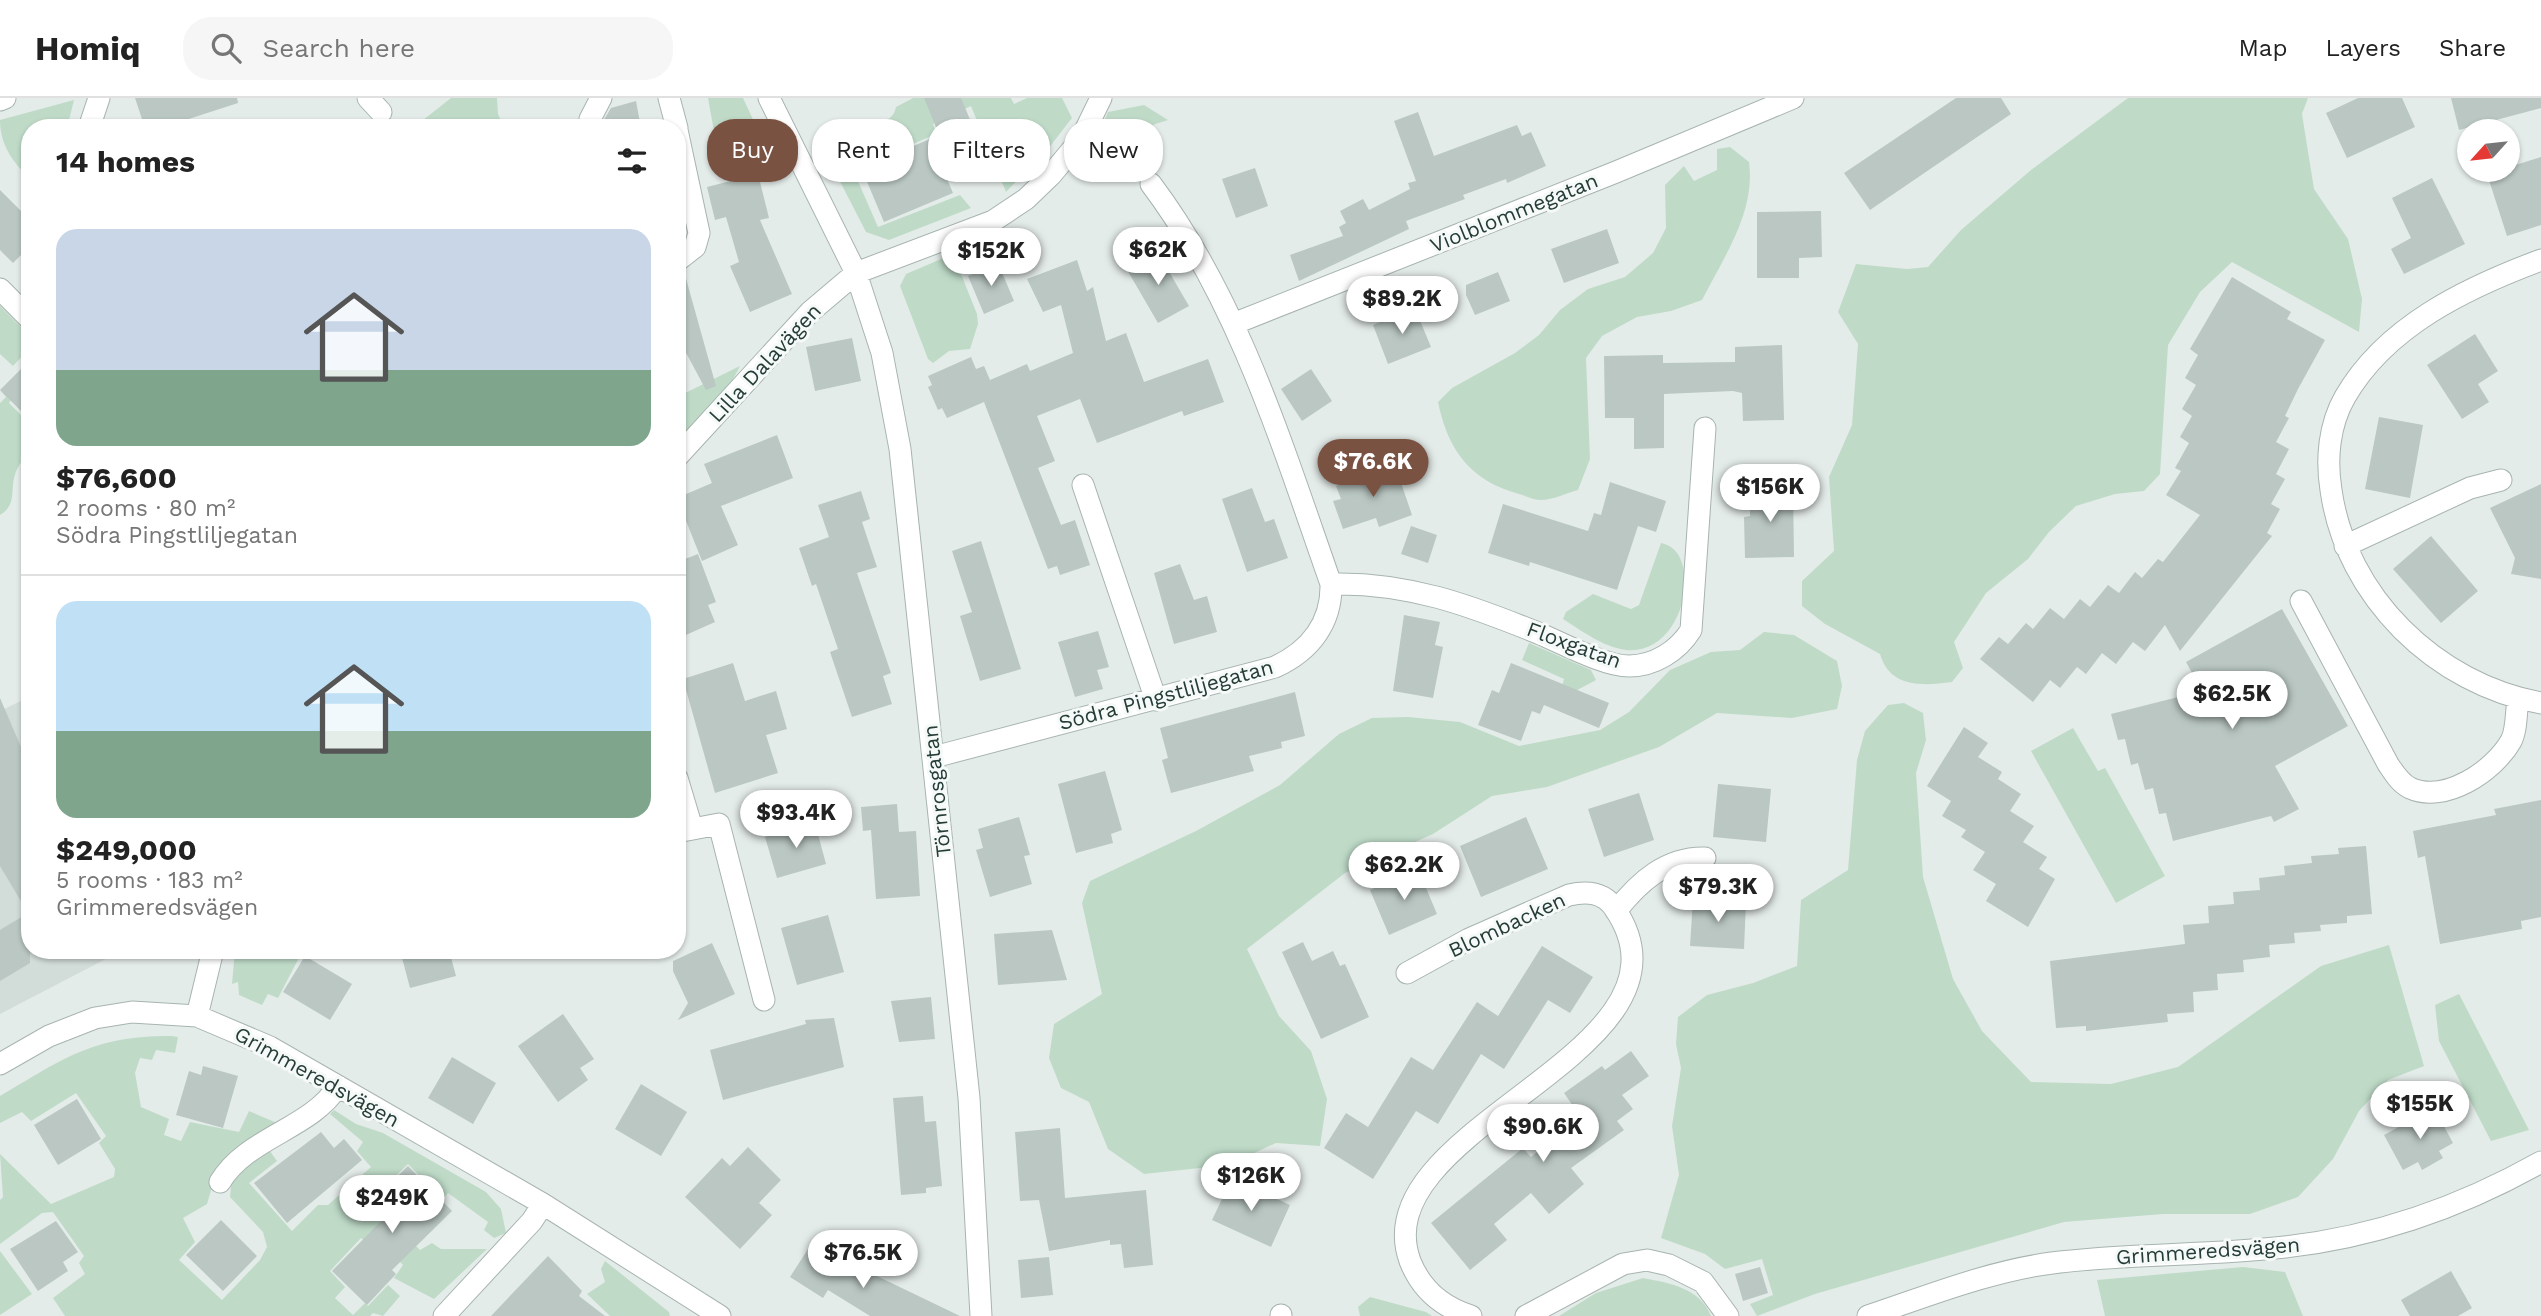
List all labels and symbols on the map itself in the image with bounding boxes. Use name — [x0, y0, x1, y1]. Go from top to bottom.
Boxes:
north arrow — [2457, 119, 2520, 182]
street label: Violblommegatan — [1426, 167, 1601, 258]
pin: $152K — [942, 228, 1040, 288]
pin: $62K — [1117, 228, 1199, 287]
pin: $89.2K — [1345, 276, 1459, 336]
street label: Lilla Dalavägen — [703, 298, 826, 427]
pin: $76.6K — [1316, 440, 1430, 499]
pin: $156K — [1721, 464, 1819, 524]
street label: Floxgatan — [1523, 616, 1625, 673]
street label: Södra Pingstliljegatan — [1056, 654, 1276, 735]
pin: $62.5K — [2175, 672, 2289, 731]
street label: Törnrosgatan — [917, 724, 956, 858]
pin: $93.4K — [739, 790, 853, 850]
pin: $62.2K — [1347, 842, 1461, 902]
pin: $79.3K — [1661, 864, 1775, 924]
street label: Blombacken — [1444, 887, 1569, 963]
street label: Grimmeredsvägen — [230, 1021, 404, 1132]
pin: $155K — [2371, 1082, 2469, 1141]
pin: $90.6K — [1486, 1104, 1600, 1164]
pin: $126K — [1202, 1154, 1300, 1213]
pin: $249K — [343, 1176, 441, 1235]
pin: $76.5K — [806, 1230, 920, 1290]
street label: Grimmeredsvägen — [2115, 1232, 2301, 1269]

